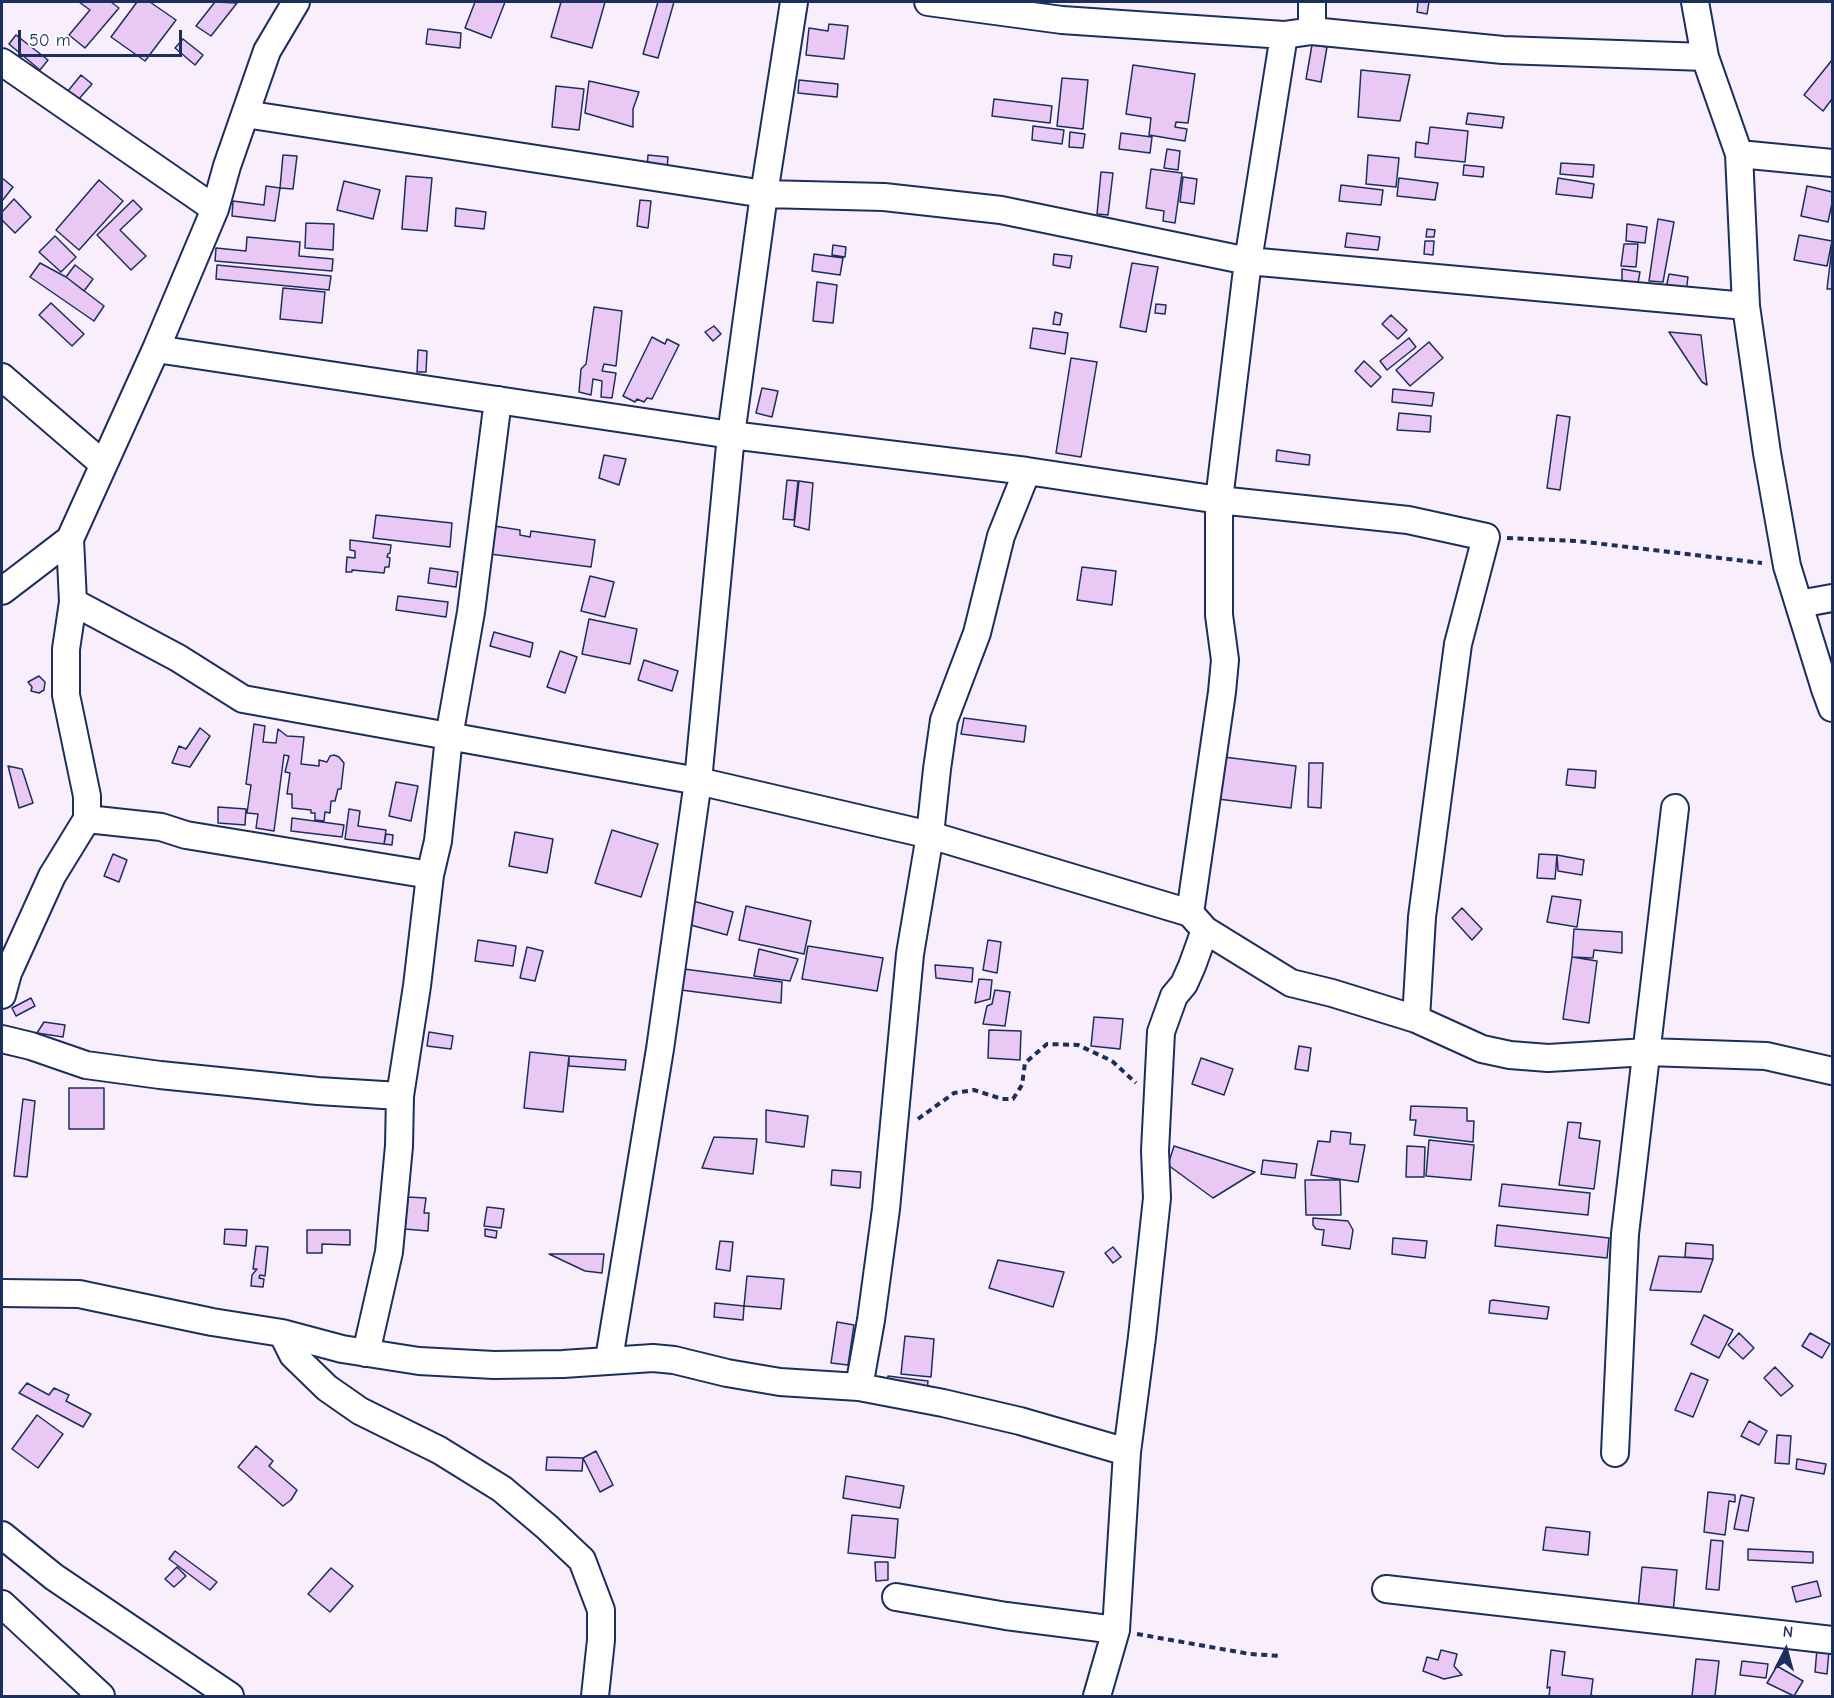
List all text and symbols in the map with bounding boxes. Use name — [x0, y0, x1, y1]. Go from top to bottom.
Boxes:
scale bar — [21, 18, 184, 56]
text: 50 m — [29, 30, 71, 51]
north arrow — [1756, 1620, 1816, 1680]
text: N — [1782, 1623, 1794, 1642]

